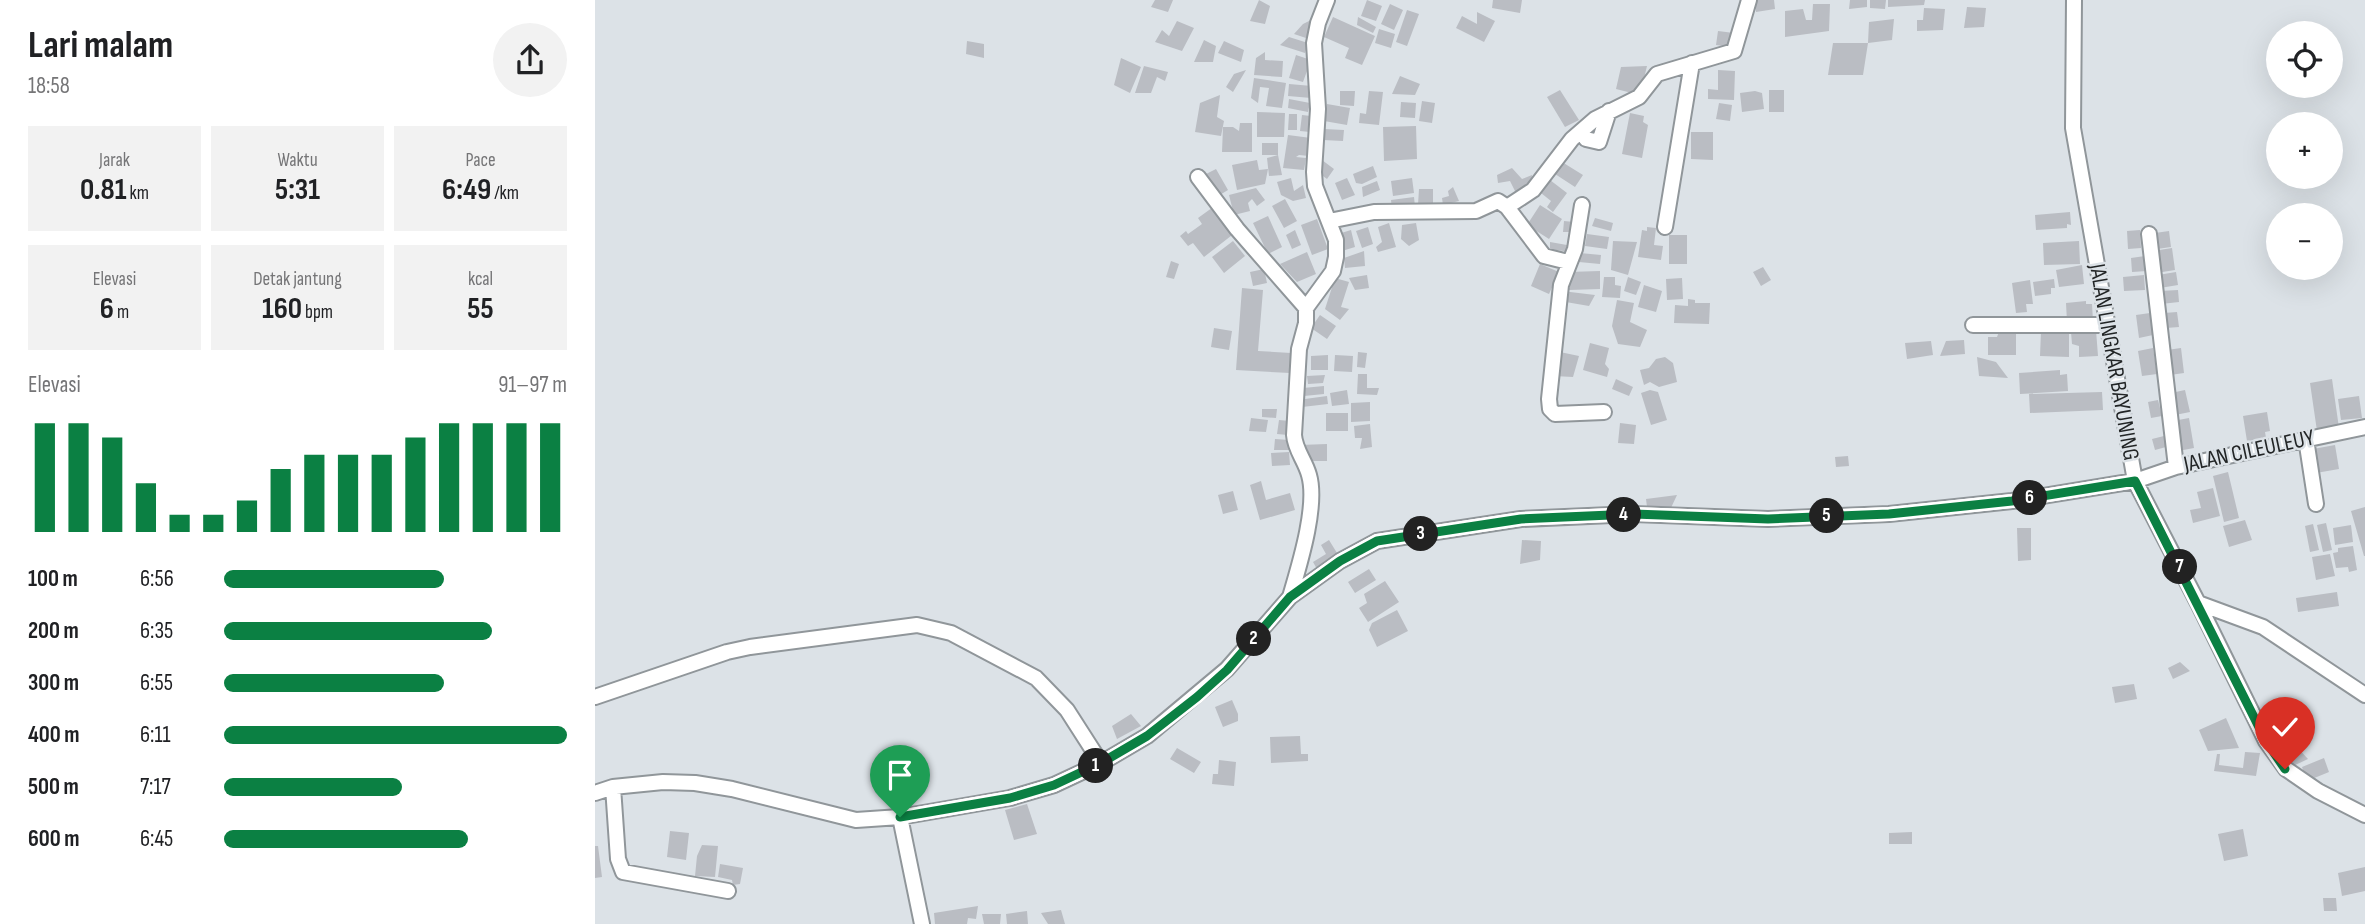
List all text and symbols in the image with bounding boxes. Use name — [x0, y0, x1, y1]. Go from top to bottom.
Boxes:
map controls — [2266, 21, 2343, 280]
button: locate — [2266, 21, 2343, 98]
text: Lari malam — [28, 23, 173, 68]
button: share — [493, 23, 567, 97]
text: 18:58 — [28, 72, 70, 100]
button: + — [2266, 112, 2343, 189]
text: Jarak — [99, 149, 130, 172]
text: Waktu — [277, 149, 318, 172]
text: Pace — [465, 149, 496, 172]
text: 0.81 — [80, 172, 126, 208]
text: 5:31 — [275, 172, 320, 208]
text: 6:49 — [442, 172, 491, 208]
text: km — [126, 182, 149, 205]
text: /km — [491, 182, 519, 205]
button: − — [2266, 203, 2343, 280]
street label: JALAN LINGKAR BAYUNING — [2083, 261, 2145, 463]
text: Elevasi — [93, 268, 136, 291]
text: Detak jantung — [253, 268, 342, 291]
text: kcal — [468, 268, 493, 291]
text: 6 — [100, 291, 114, 327]
text: 160 — [262, 291, 302, 327]
text: 55 — [467, 291, 494, 327]
text: m — [114, 301, 129, 324]
text: bpm — [302, 301, 333, 324]
text: Elevasi — [28, 371, 81, 399]
text: 91–97 m — [498, 371, 567, 399]
street label: JALAN CILEULEUY — [2180, 423, 2317, 479]
pin: 6 — [2013, 480, 2047, 516]
text: 6 — [2025, 486, 2034, 509]
pin: 4 — [1607, 498, 1641, 532]
pin: 5 — [1809, 498, 1845, 534]
text: 4 — [1619, 503, 1628, 526]
text: 5 — [1822, 504, 1831, 527]
pin: 3 — [1403, 516, 1439, 552]
text: 3 — [1416, 522, 1425, 545]
pin: 7 — [2163, 550, 2197, 584]
text: 7 — [2175, 555, 2184, 578]
text: 100 m — [28, 565, 78, 593]
text: 6:56 — [140, 565, 174, 593]
text: 200 m — [28, 617, 79, 645]
text: 6:35 — [140, 617, 173, 645]
pin: 2 — [1237, 622, 1271, 656]
text: 2 — [1249, 627, 1258, 650]
text: 300 m — [28, 669, 79, 697]
text: 6:55 — [140, 669, 173, 697]
pin — [2255, 697, 2315, 769]
icon: check — [2266, 708, 2304, 746]
text: 400 m — [28, 721, 79, 749]
text: 6:11 — [140, 721, 171, 749]
pin — [870, 745, 930, 817]
pin: 1 — [1079, 748, 1113, 784]
text: 1 — [1092, 754, 1099, 777]
icon: arrive — [881, 756, 919, 794]
text: 500 m — [28, 773, 79, 801]
text: 7:17 — [140, 773, 171, 801]
text: 600 m — [28, 825, 80, 853]
text: 6:45 — [140, 825, 173, 853]

